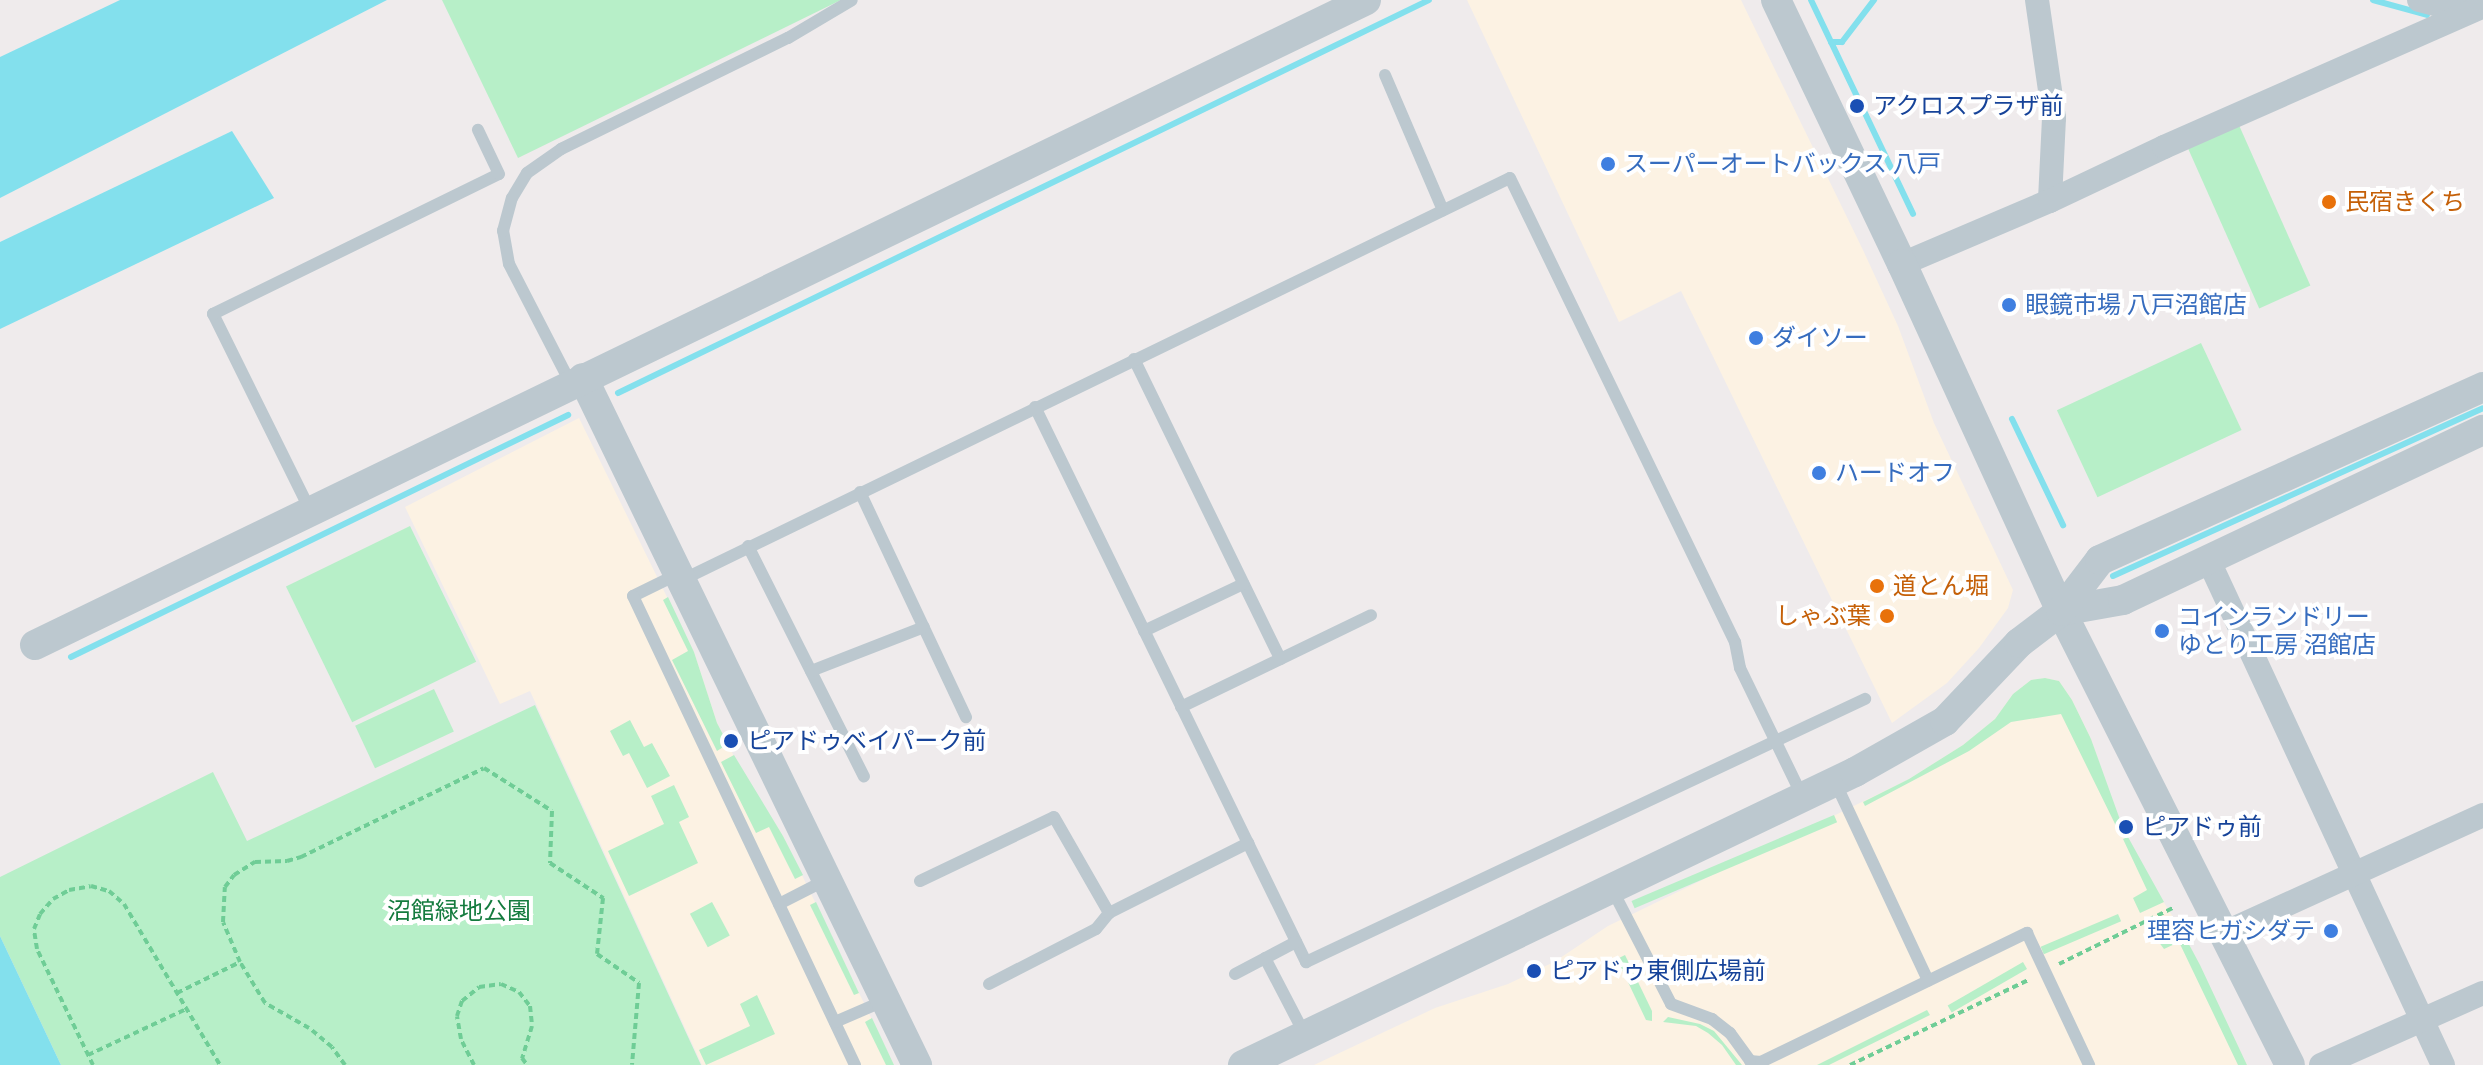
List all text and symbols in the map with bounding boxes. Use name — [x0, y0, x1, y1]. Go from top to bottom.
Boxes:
place label: アクロスプラザ前 — [1873, 92, 2065, 120]
marker: アクロスプラザ前 — [1848, 97, 1866, 115]
place label: スーパーオートバックス 八戸 — [1624, 150, 1942, 178]
marker: スーパーオートバックス 八戸 — [1599, 155, 1617, 173]
place label: 民宿きくち — [2345, 188, 2465, 216]
marker: 民宿きくち — [2320, 193, 2338, 211]
place label: 眼鏡市場 八戸沼館店 — [2025, 291, 2247, 319]
marker: 眼鏡市場 八戸沼館店 — [2000, 296, 2018, 314]
place label: ダイソー — [1772, 324, 1868, 352]
marker: ダイソー — [1747, 329, 1765, 347]
place label: ハードオフ — [1835, 459, 1955, 487]
marker: ハードオフ — [1810, 464, 1828, 482]
place label: 道とん堀 — [1893, 572, 1989, 600]
marker: 道とん堀 — [1868, 577, 1886, 595]
place label: しゃぶ葉 — [1775, 602, 1871, 630]
place label: コインランドリー ゆとり工房 沼館店 — [2178, 603, 2376, 659]
marker: しゃぶ葉 — [1878, 607, 1896, 625]
marker: コインランドリー ゆとり工房 沼館店 — [2153, 622, 2171, 640]
place label: ピアドゥベイパーク前 — [747, 727, 987, 755]
marker: ピアドゥベイパーク前 — [722, 732, 740, 750]
place label: ピアドゥ前 — [2142, 813, 2262, 841]
marker: ピアドゥ前 — [2117, 818, 2135, 836]
park label: 沼館緑地公園 — [387, 897, 531, 925]
place label: 理容ヒガシダテ — [2147, 917, 2315, 945]
marker: 理容ヒガシダテ — [2322, 922, 2340, 940]
place label: ピアドゥ東側広場前 — [1550, 957, 1766, 985]
marker: ピアドゥ東側広場前 — [1525, 962, 1543, 980]

